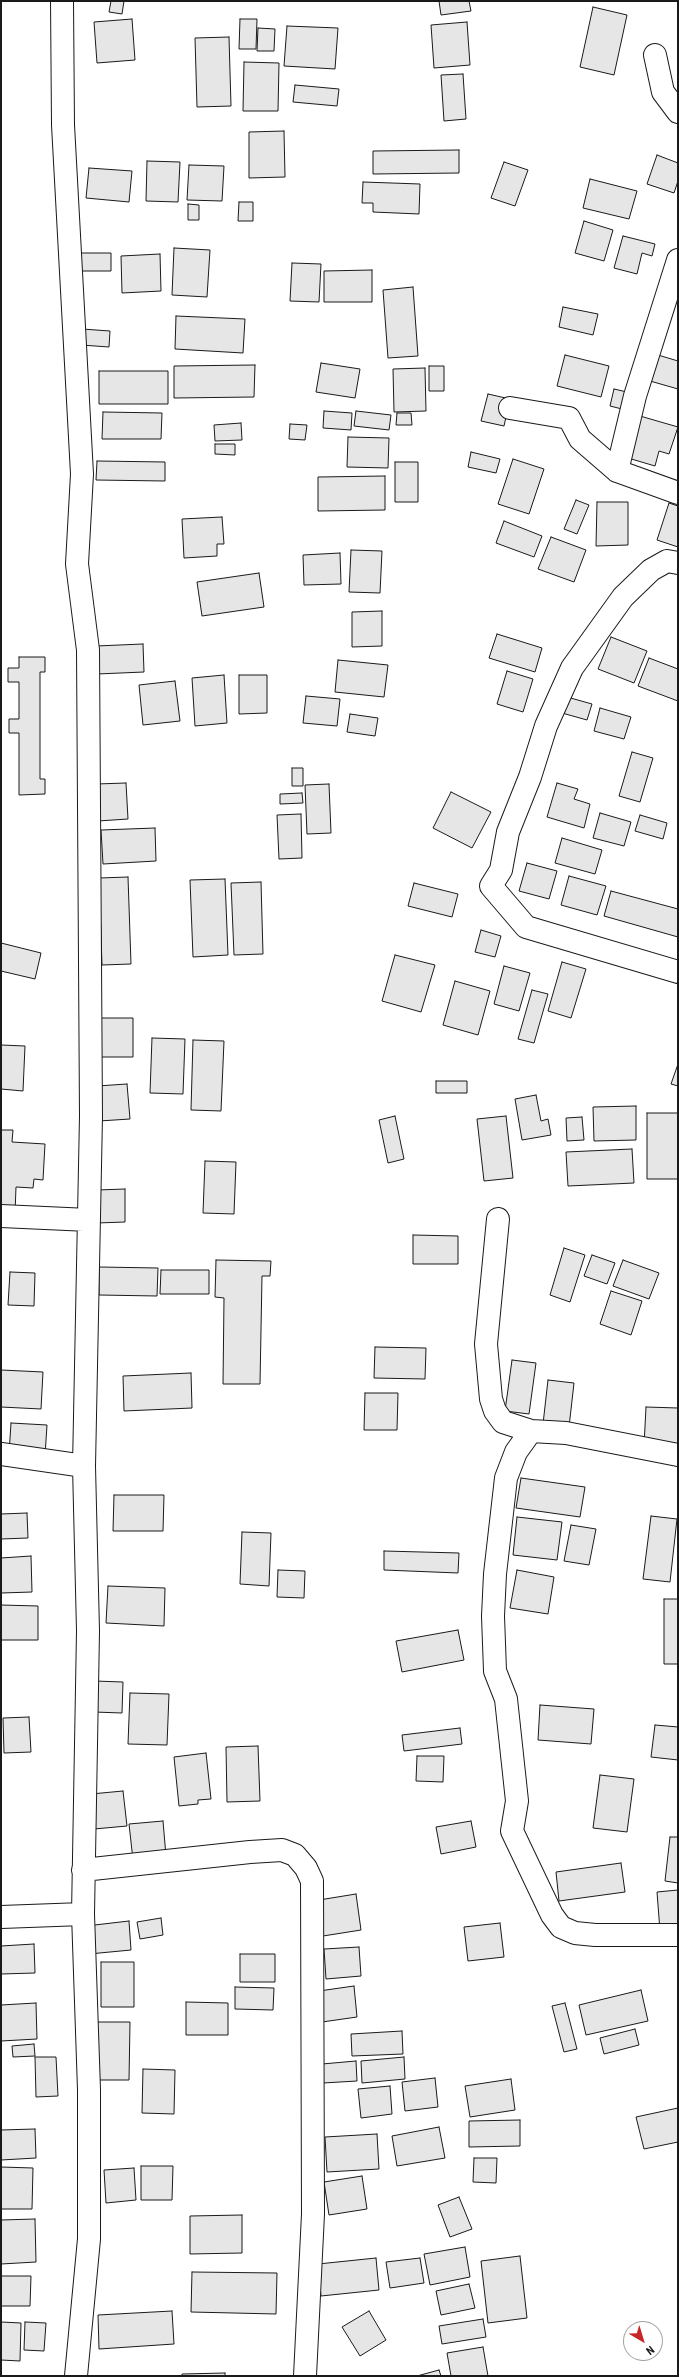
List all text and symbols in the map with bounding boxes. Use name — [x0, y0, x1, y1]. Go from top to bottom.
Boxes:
north arrow — [623, 2321, 663, 2361]
text: N — [643, 2343, 657, 2357]

